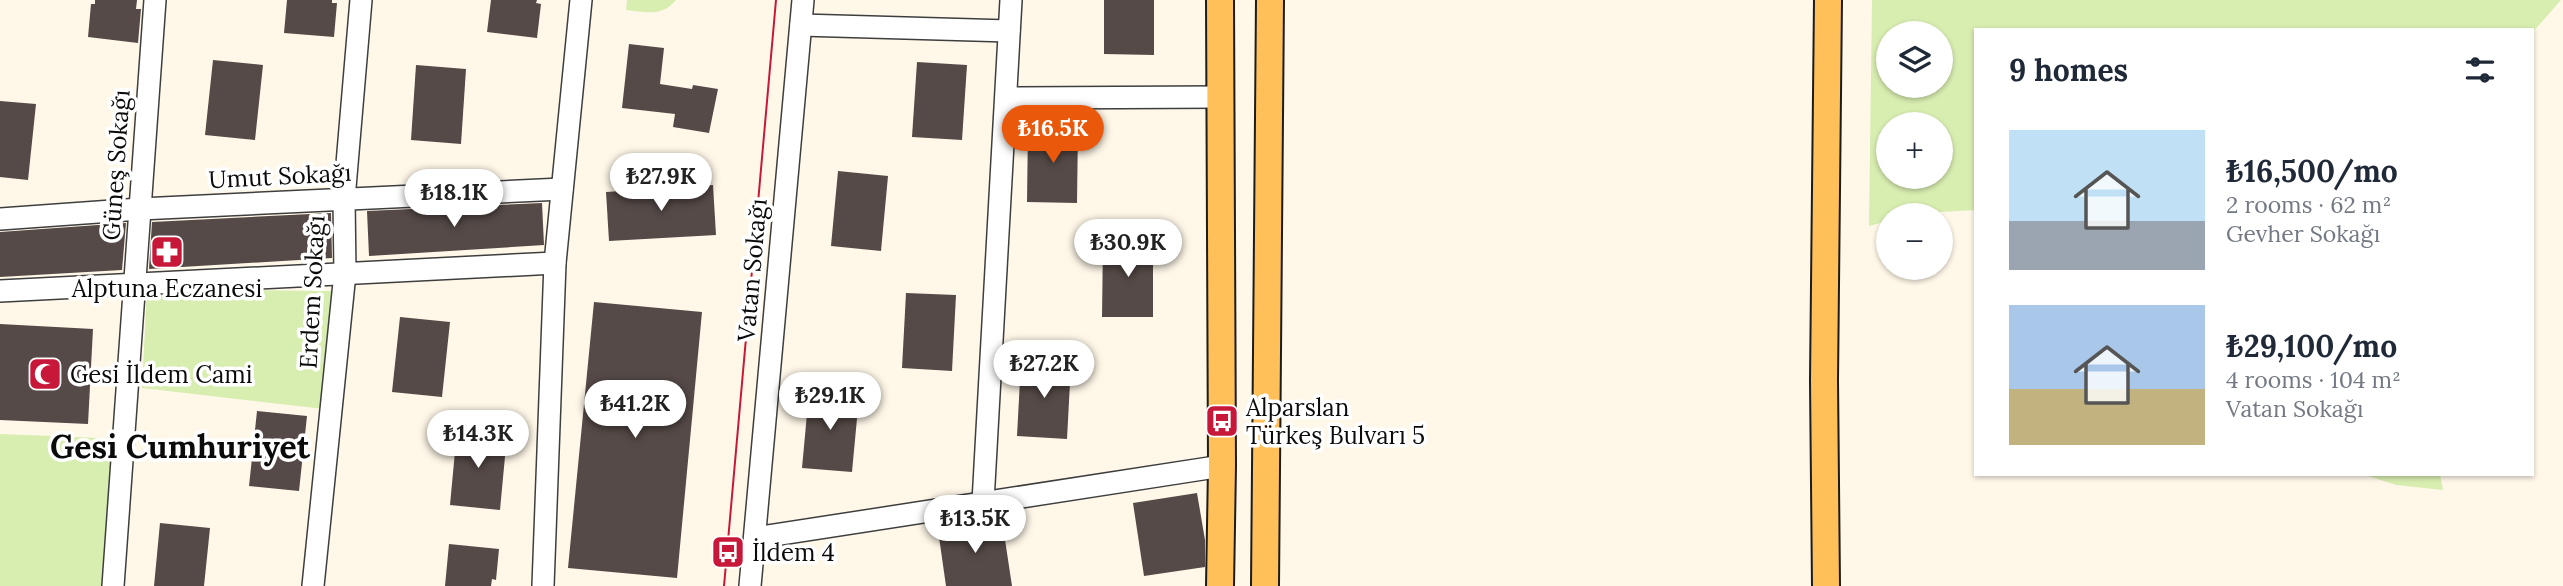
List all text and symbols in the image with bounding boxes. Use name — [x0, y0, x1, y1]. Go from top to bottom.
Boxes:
map controls — [1876, 21, 1953, 280]
button: layers — [1876, 21, 1953, 98]
text: 9 homes — [2009, 51, 2128, 89]
icon: filters — [2461, 51, 2499, 89]
street label: Güneş Sokağı — [95, 89, 137, 241]
pin: ₺16.5K — [996, 106, 1110, 165]
button: + — [1876, 112, 1953, 189]
text: ₺16.5K — [1018, 113, 1088, 142]
text: ₺16,500/mo — [2226, 152, 2398, 190]
pin: ₺27.9K — [604, 154, 718, 213]
street label: Umut Sokağı — [208, 157, 352, 195]
icon: home — [2065, 158, 2149, 242]
text: ₺27.9K — [626, 161, 696, 190]
pin: ₺18.1K — [397, 170, 511, 229]
text: ₺18.1K — [420, 177, 488, 206]
text: 2 rooms · 62 m² — [2226, 190, 2391, 219]
street label: Vatan Sokağı — [730, 197, 774, 344]
button: − — [1876, 203, 1953, 280]
street label: Erdem Sokağı — [292, 214, 332, 370]
pin: ₺30.9K — [1071, 219, 1185, 279]
text: Gevher Sokağı — [2226, 219, 2380, 248]
text: ₺30.9K — [1090, 227, 1166, 256]
pharmacy icon: Alptuna Eczanesi — [148, 233, 186, 271]
place label: Alptuna Eczanesi — [71, 273, 262, 304]
text: ₺29,100/mo — [2226, 327, 2397, 365]
icon: home — [2065, 333, 2149, 417]
pin: ₺27.2K — [987, 340, 1101, 400]
text: ₺27.2K — [1009, 348, 1079, 377]
mosque icon: Gesi İldem Cami — [26, 355, 64, 393]
place label: Gesi İldem Cami — [70, 359, 253, 390]
text: 4 rooms · 104 m² — [2226, 365, 2401, 394]
pin: ₺29.1K — [773, 372, 887, 432]
pin: ₺41.2K — [578, 380, 692, 440]
text: ₺29.1K — [795, 380, 865, 409]
text: ₺41.2K — [600, 388, 670, 417]
place label: Alparslan Türkeş Bulvarı 5 — [1245, 392, 1425, 451]
text: Vatan Sokağı — [2226, 394, 2363, 423]
bus stop icon: Alparslan Türkeş Bulvarı 5 — [1203, 402, 1241, 440]
pin: ₺14.3K — [421, 410, 535, 470]
text: ₺14.3K — [443, 418, 513, 447]
district label: Gesi Cumhuriyet — [50, 426, 311, 467]
pin: ₺13.5K — [918, 496, 1032, 555]
text: ₺13.5K — [940, 503, 1010, 532]
bus stop icon: İldem 4 — [709, 533, 747, 571]
place label: İldem 4 — [752, 537, 835, 568]

